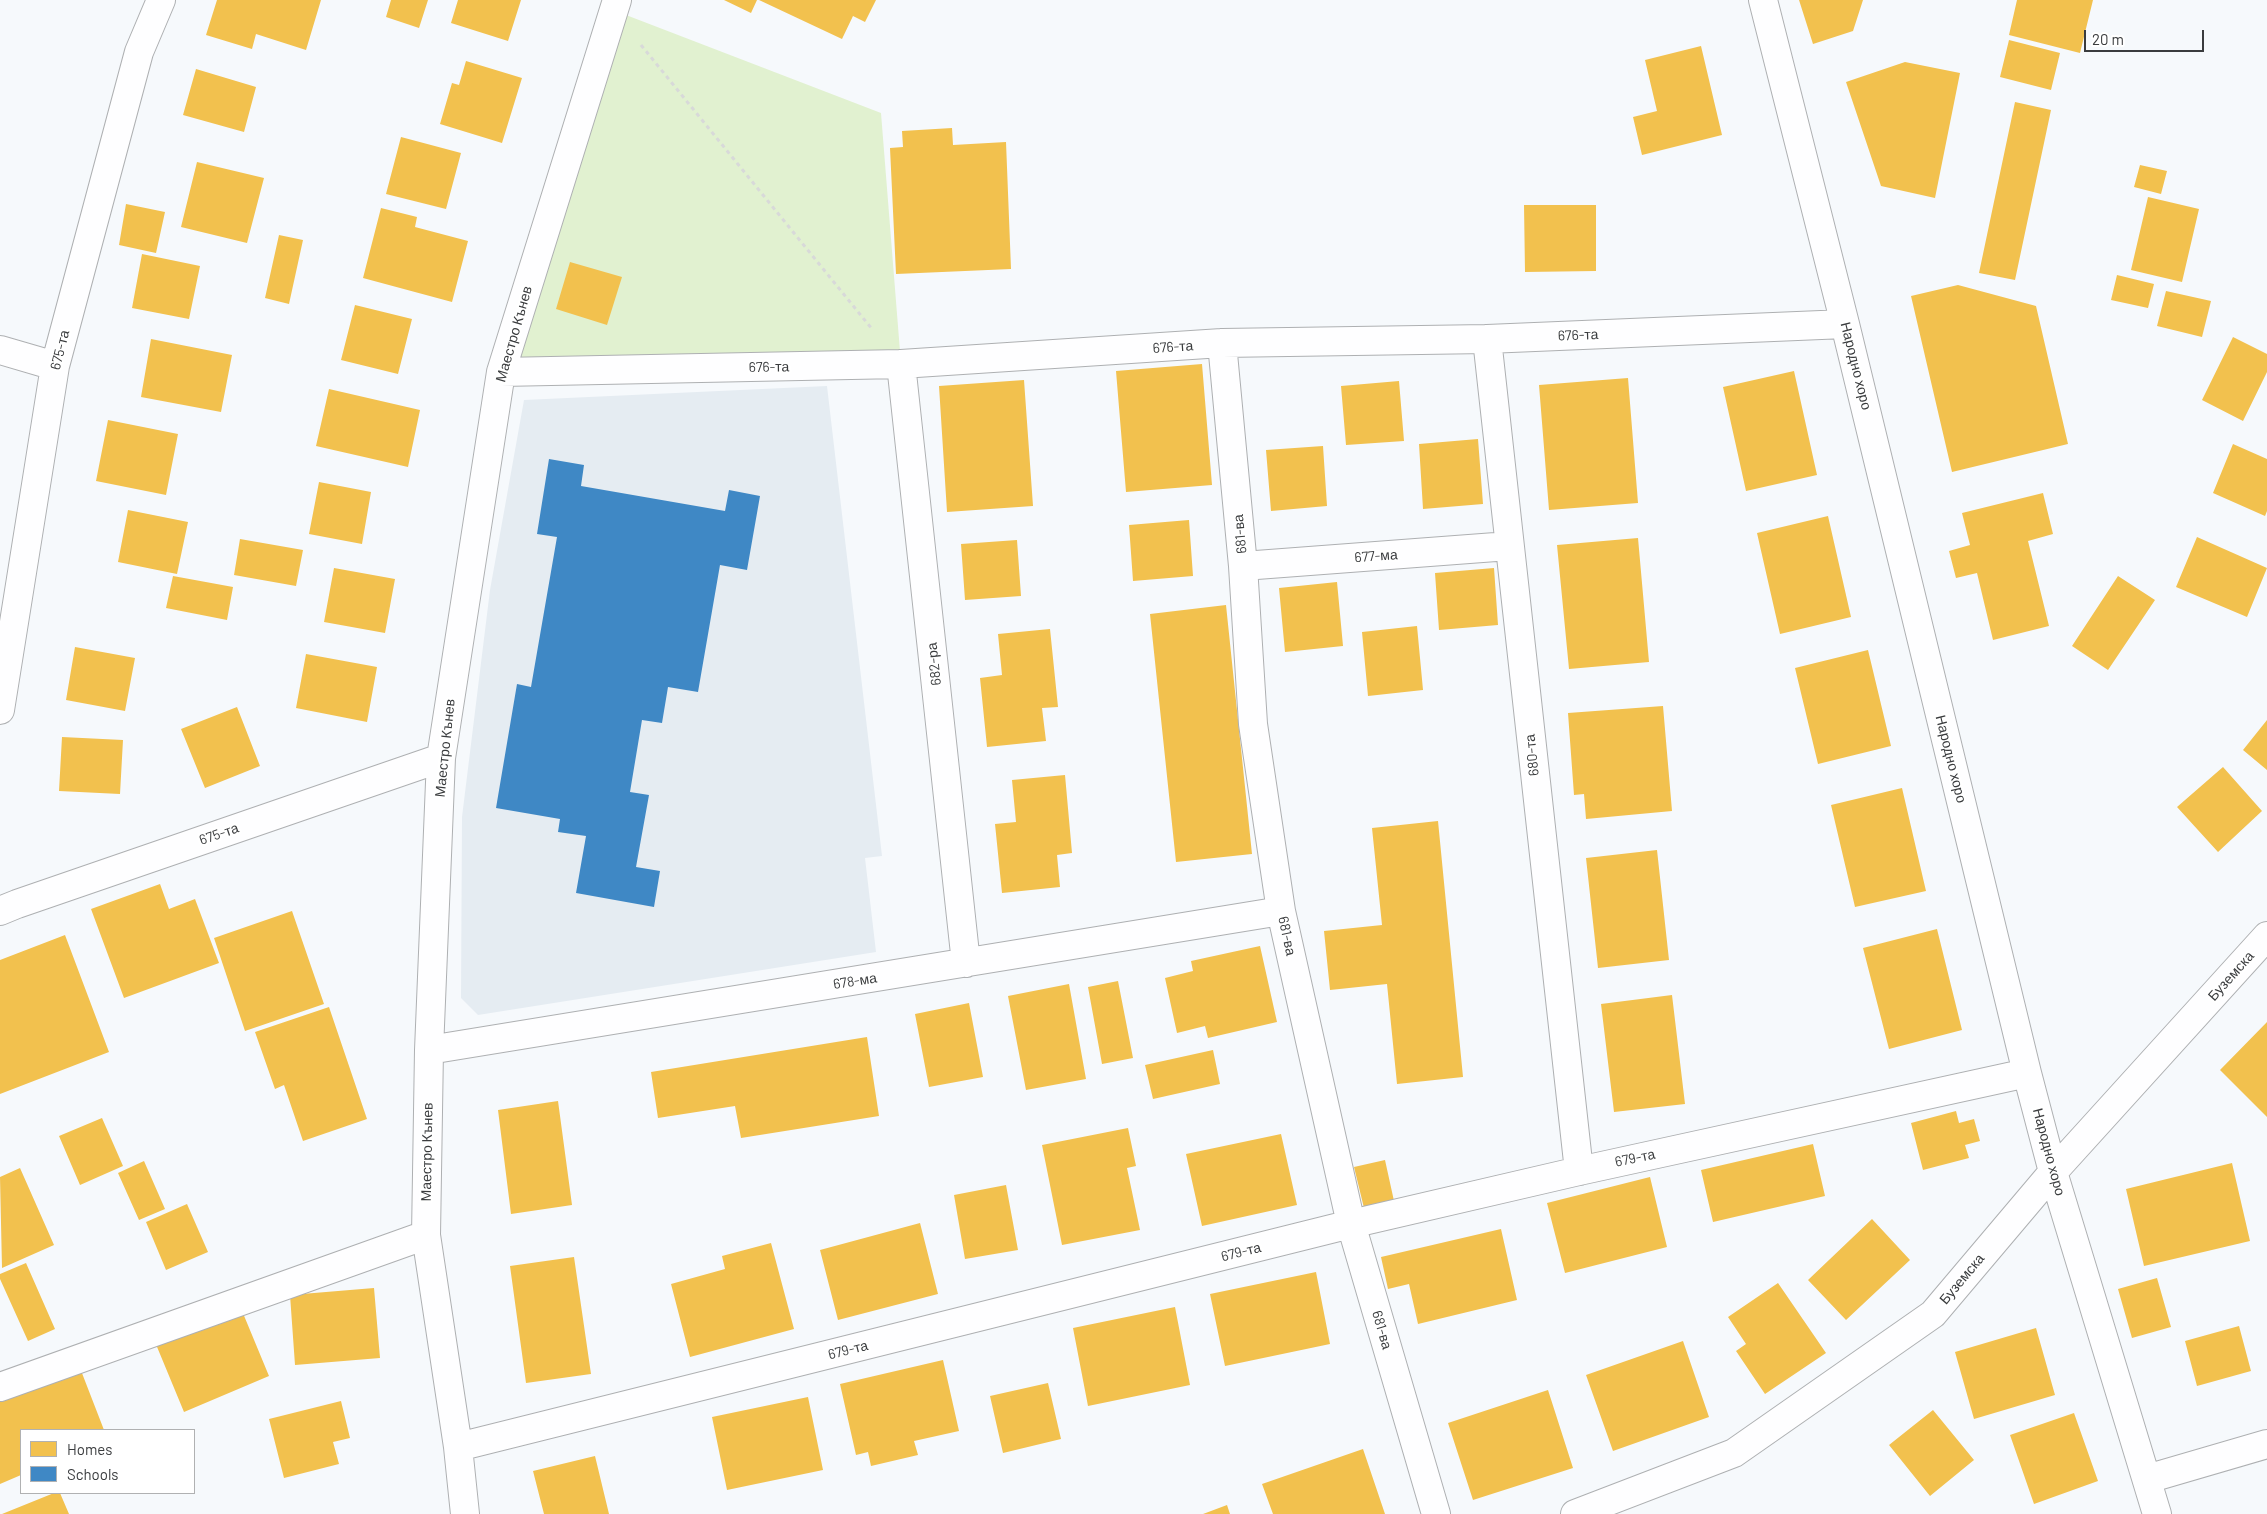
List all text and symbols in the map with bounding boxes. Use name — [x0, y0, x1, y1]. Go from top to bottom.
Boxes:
scale bar — [2087, 20, 2207, 52]
text: 20 m — [2092, 30, 2124, 48]
street label: Маестро Кънев — [492, 284, 536, 384]
street label: Народно хоро — [1837, 320, 1875, 412]
street label: 676-та — [1557, 326, 1599, 344]
street label: 675-та — [47, 328, 73, 372]
street label: 676-та — [1152, 337, 1194, 357]
street label: 676-та — [749, 358, 789, 376]
street label: 681-ва — [1230, 514, 1250, 554]
street label: 677-ма — [1354, 546, 1398, 566]
street label: 682-ра — [923, 642, 945, 686]
street label: Маестро Кънев — [431, 698, 459, 798]
street label: Народно хоро — [1932, 713, 1970, 805]
street label: 680-та — [1521, 733, 1543, 777]
street label: 675-та — [197, 819, 241, 849]
street label: 681-ва — [1275, 915, 1299, 957]
street label: Буземска — [2204, 948, 2258, 1004]
street label: 678-ма — [832, 969, 878, 993]
street label: Маестро Кънев — [418, 1102, 436, 1202]
street label: Народно хоро — [2029, 1106, 2069, 1198]
street label: 679-та — [1613, 1146, 1657, 1170]
street label: 679-та — [1219, 1239, 1263, 1265]
street label: Буземска — [1936, 1250, 1988, 1308]
street label: 681-ва — [1368, 1309, 1396, 1351]
street label: 679-та — [826, 1337, 870, 1363]
legend — [20, 1429, 195, 1494]
text: Homes — [67, 1440, 112, 1458]
text: Schools — [67, 1465, 119, 1483]

